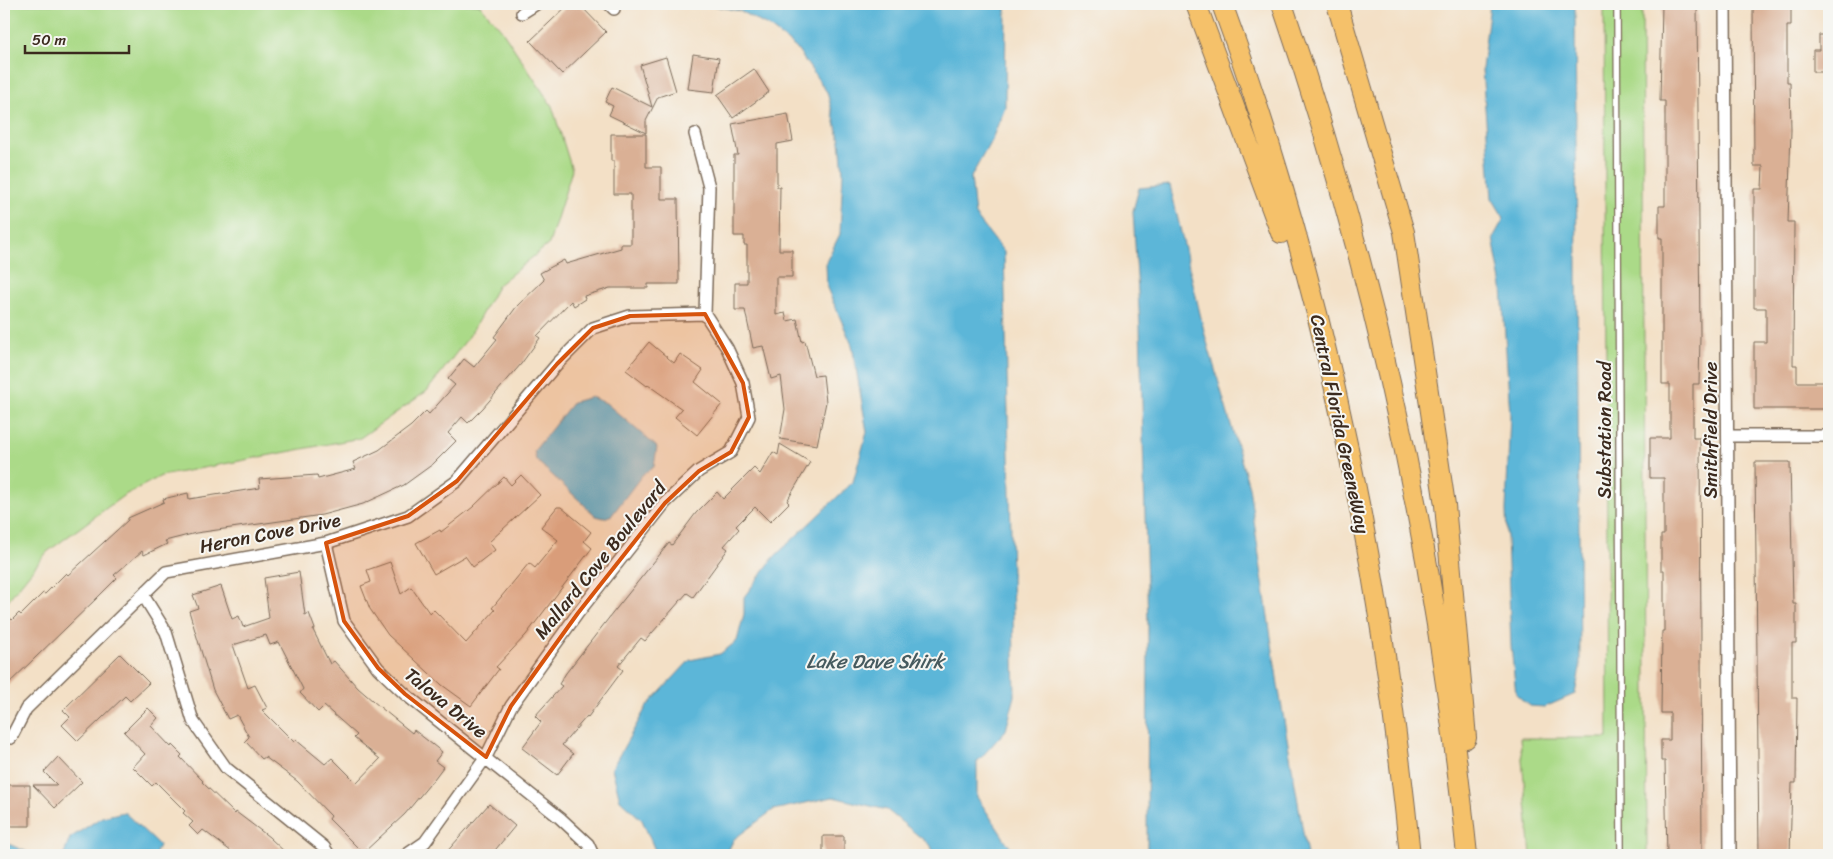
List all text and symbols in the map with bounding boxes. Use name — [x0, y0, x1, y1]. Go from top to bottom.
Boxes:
scale bar — [25, 22, 129, 54]
text: 50 m — [32, 27, 67, 53]
street label: Central Florida GreeneWay — [1301, 311, 1379, 537]
street label: Substation Road — [1588, 359, 1621, 499]
street label: Smithfield Drive — [1694, 361, 1727, 499]
street label: Mallard Cove Boulevard — [525, 472, 676, 647]
street label: Heron Cove Drive — [197, 503, 343, 563]
water label: Lake Dave Shirk — [806, 644, 946, 679]
street label: Talova Drive — [397, 659, 495, 747]

